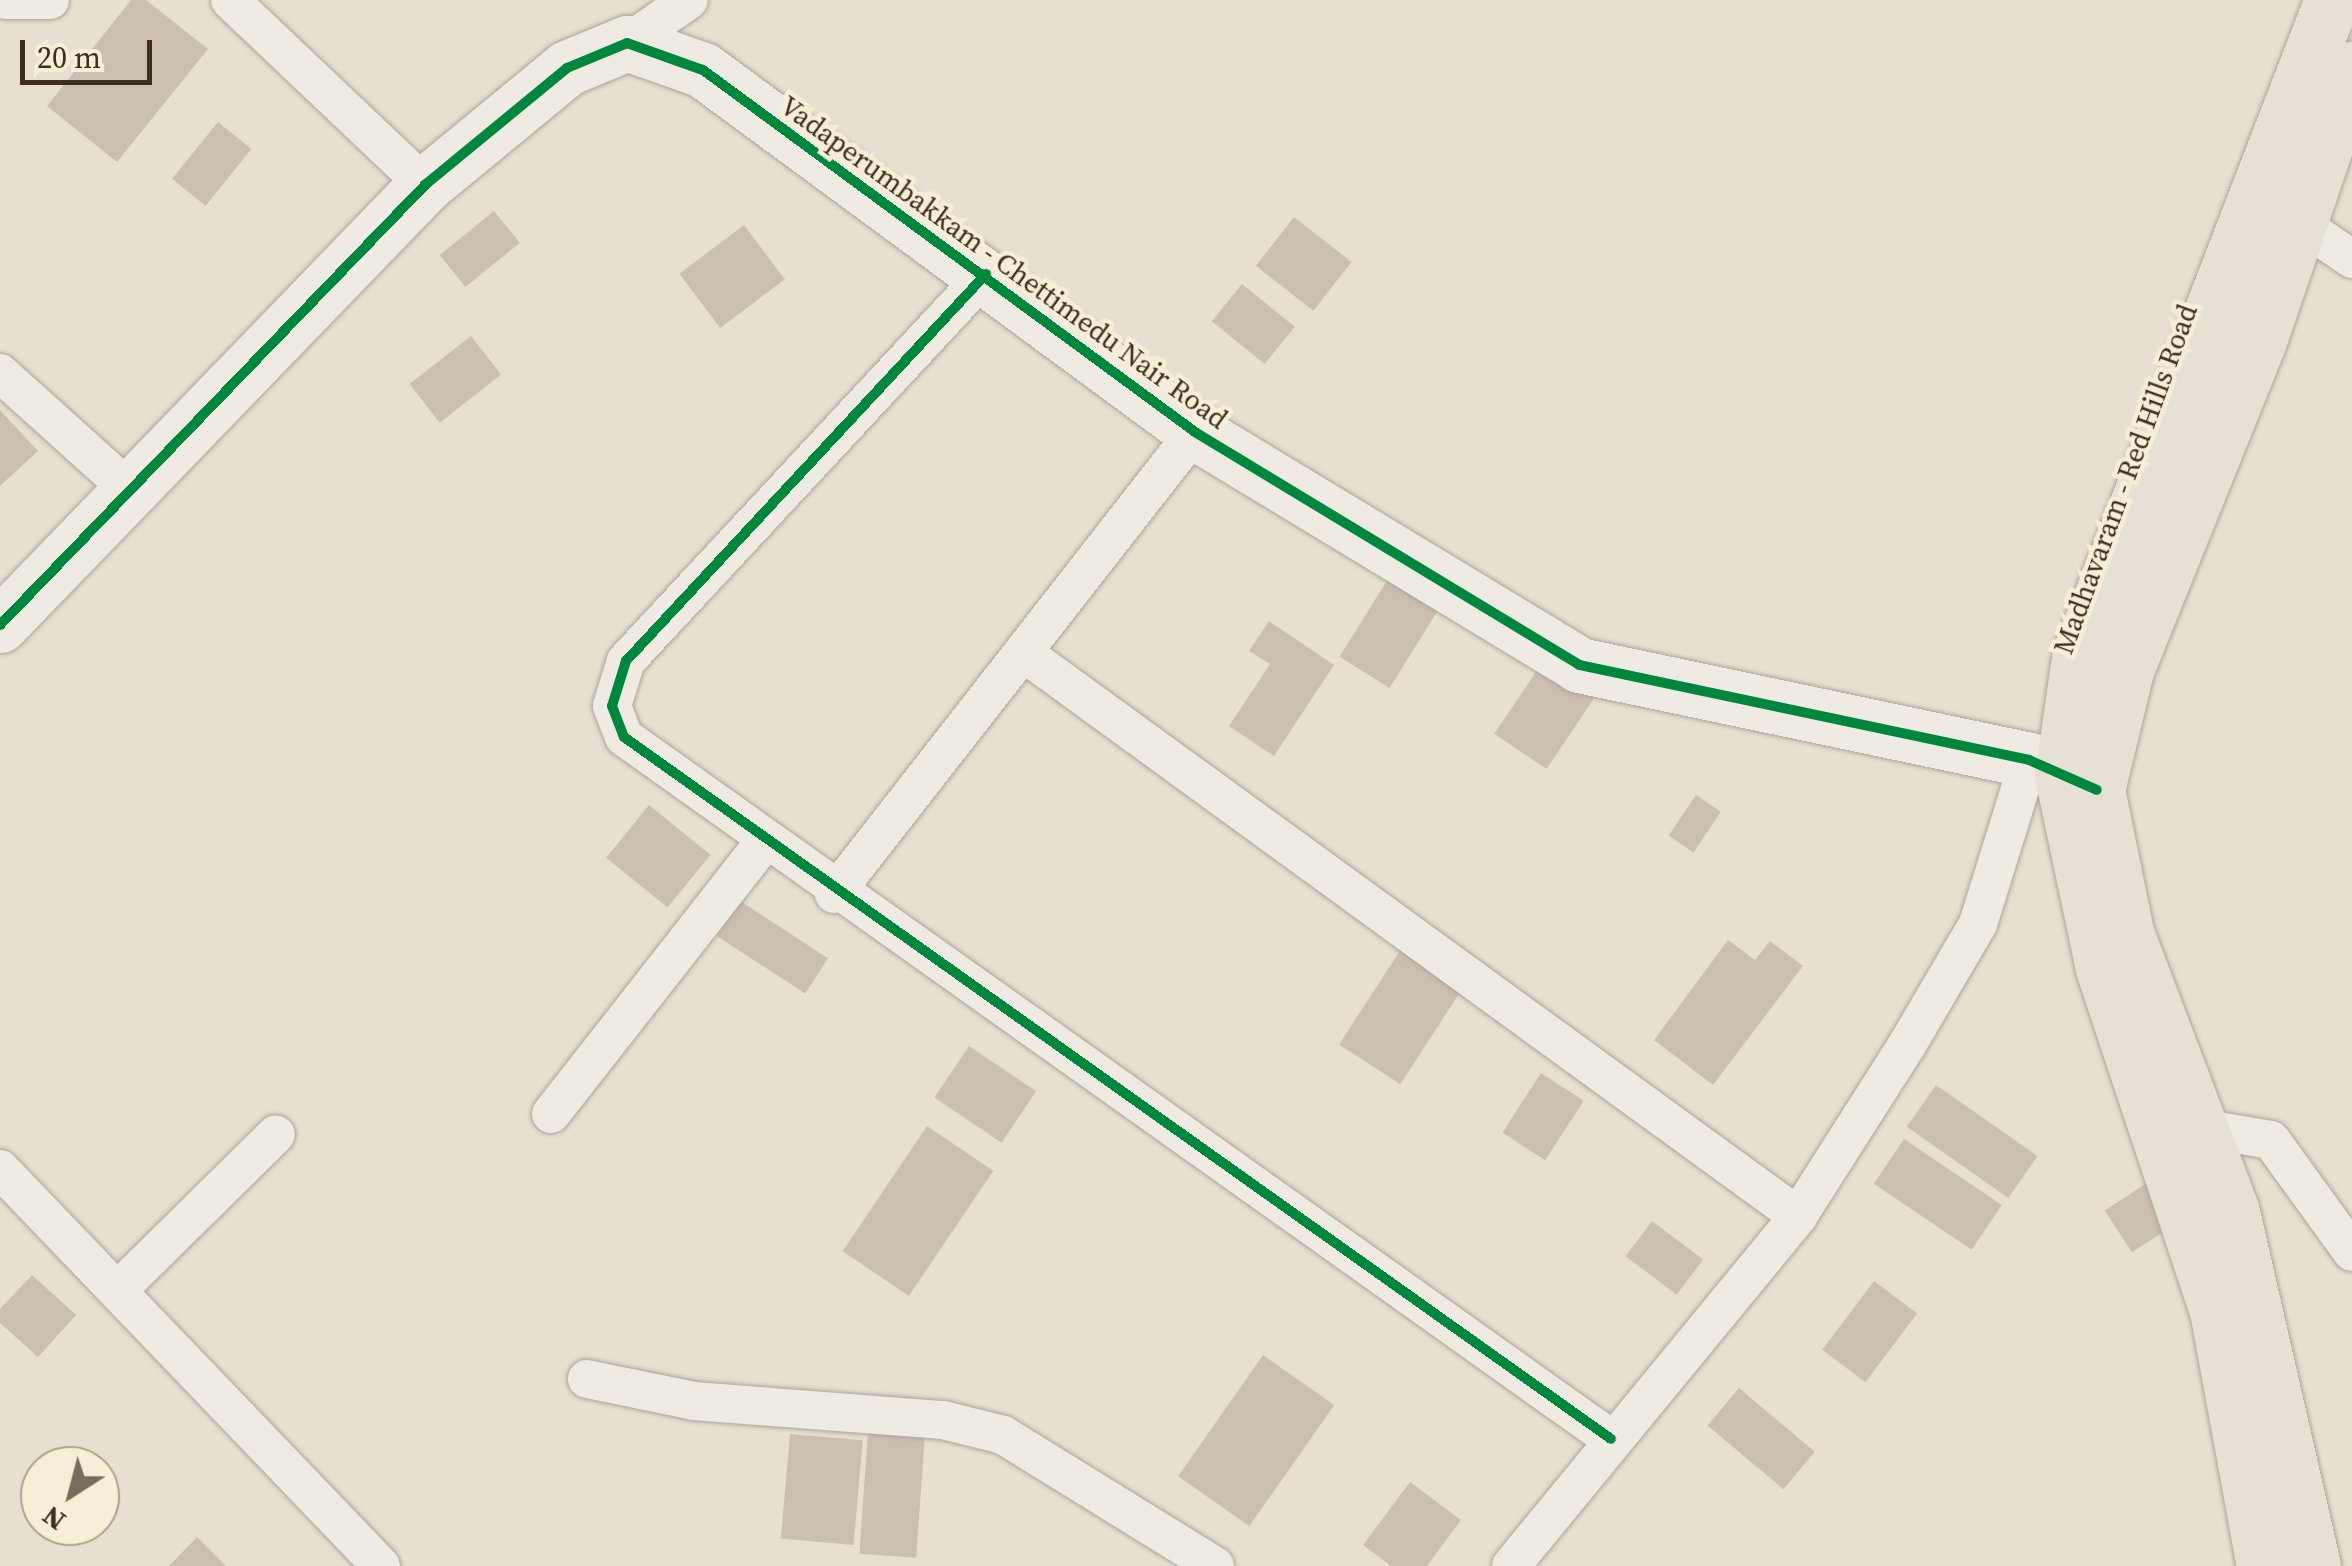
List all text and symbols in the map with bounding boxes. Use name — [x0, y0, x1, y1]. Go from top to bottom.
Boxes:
scale bar — [25, 20, 158, 82]
text: 20 m — [37, 37, 101, 78]
street label: Vadaperumbakkam - Chettimedu Nair Road — [774, 88, 1234, 436]
street label: Madhavaram - Red Hills Road — [2046, 300, 2204, 658]
north arrow — [20, 1446, 120, 1546]
text: N — [34, 1497, 73, 1540]

